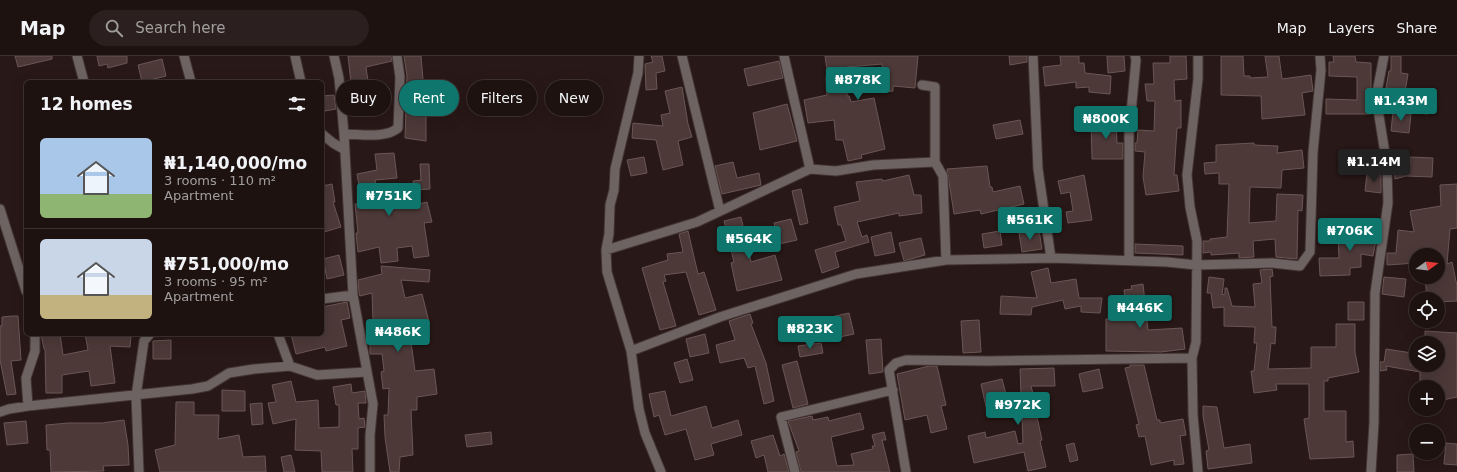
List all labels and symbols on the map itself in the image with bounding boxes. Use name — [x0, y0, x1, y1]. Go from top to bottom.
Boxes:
pin: ₦878K — [830, 67, 886, 101]
pin: ₦1.43M — [1368, 88, 1434, 122]
pin: ₦800K — [1078, 106, 1134, 140]
pin: ₦1.14M — [1341, 149, 1407, 183]
pin: ₦751K — [361, 183, 417, 217]
pin: ₦561K — [1002, 207, 1058, 241]
pin: ₦706K — [1322, 218, 1378, 252]
pin: ₦564K — [721, 226, 777, 260]
north arrow — [1409, 248, 1445, 284]
pin: ₦446K — [1112, 295, 1168, 329]
pin: ₦823K — [782, 316, 838, 350]
pin: ₦486K — [370, 319, 426, 353]
pin: ₦972K — [990, 392, 1046, 426]

